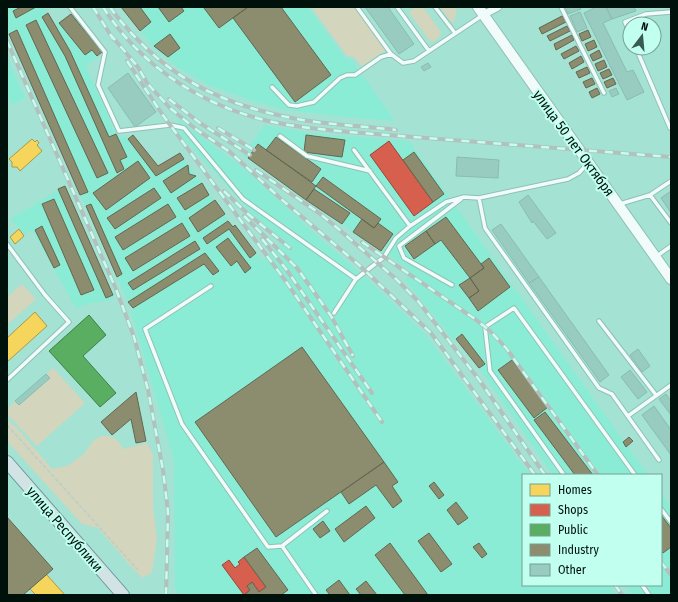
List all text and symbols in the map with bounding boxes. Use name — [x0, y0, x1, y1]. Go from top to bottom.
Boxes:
north arrow — [622, 16, 662, 56]
text: N — [640, 20, 650, 34]
street label: улица 50 лет Октября — [529, 87, 618, 200]
legend — [522, 474, 662, 586]
street label: улица Республики — [23, 483, 106, 576]
text: Homes — [558, 483, 592, 497]
text: Shops — [558, 503, 588, 517]
text: Public — [558, 523, 588, 537]
text: Industry — [558, 543, 599, 557]
text: Other — [558, 563, 587, 577]

